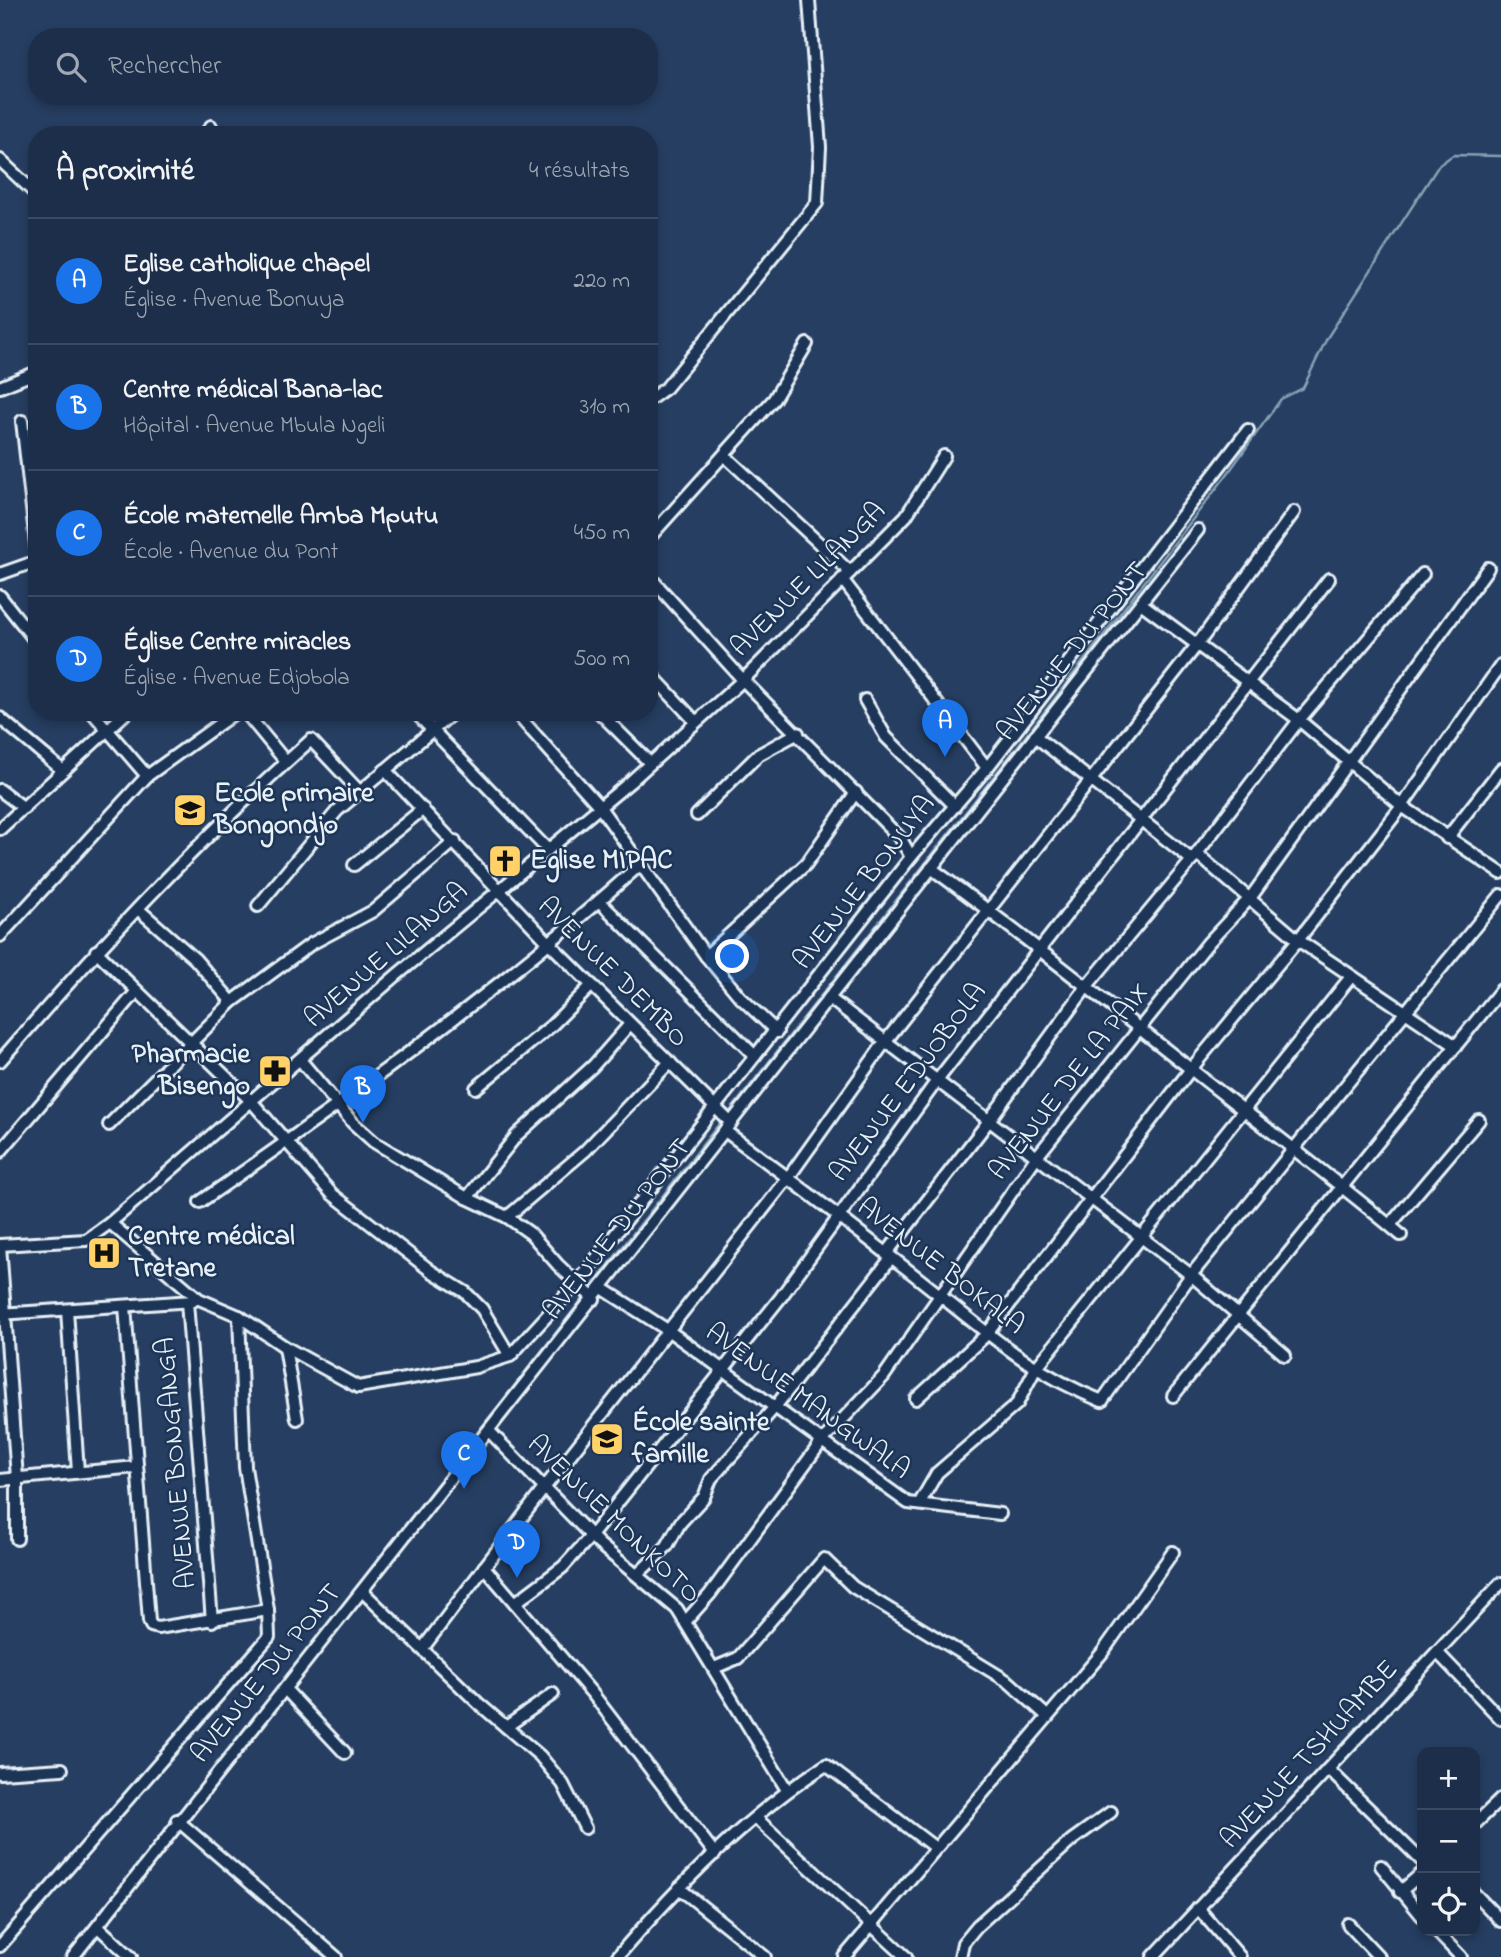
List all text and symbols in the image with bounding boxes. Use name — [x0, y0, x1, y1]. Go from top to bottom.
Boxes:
search box — [28, 28, 658, 105]
icon: search — [52, 48, 90, 86]
text: Rechercher — [108, 48, 221, 86]
text: À proximité — [56, 150, 194, 194]
text: 4 résultats — [529, 155, 630, 188]
text: Eglise catholique chapel — [123, 246, 370, 284]
text: A — [72, 265, 86, 298]
text: 220 m — [574, 265, 630, 298]
text: Église · Avenue Bonuya — [123, 284, 344, 317]
text: Centre médical Bana-lac — [123, 372, 382, 410]
text: B — [71, 391, 87, 424]
text: 310 m — [580, 391, 630, 424]
text: Hôpital · Avenue Mbula Ngeli — [123, 410, 385, 443]
street label: AVENUE LILANGA — [722, 493, 896, 667]
text: École maternelle Amba Mputu — [123, 498, 438, 536]
text: C — [73, 517, 85, 550]
text: 450 m — [574, 517, 630, 550]
text: École · Avenue du Pont — [123, 536, 338, 569]
street label: AVENUE DU PONT — [988, 553, 1158, 751]
text: Église Centre miracles — [123, 624, 351, 662]
text: D — [71, 643, 87, 676]
text: 500 m — [573, 643, 630, 676]
text: Église · Avenue Edjobola — [123, 662, 350, 695]
pin: A — [922, 699, 968, 757]
place label: Ecole primaire Bongondjo — [212, 774, 375, 848]
street label: AVENUE BONUYA — [784, 787, 946, 979]
school or university icon: Ecole primaire Bongondjo — [171, 791, 209, 829]
place label: Eglise MIPAC — [530, 841, 673, 883]
church icon: Eglise MIPAC — [486, 842, 524, 880]
street label: AVENUE LILANGA — [296, 873, 478, 1039]
street label: AVENUE DEMBO — [527, 888, 697, 1058]
your location — [715, 939, 749, 973]
street label: AVENUE DE LA PAIX — [979, 974, 1161, 1190]
street label: AVENUE EDJOBOLA — [820, 975, 998, 1191]
place label: Pharmacie Bisengo — [132, 1035, 251, 1109]
pharmacy icon: Pharmacie Bisengo — [256, 1052, 294, 1090]
pin: B — [340, 1065, 386, 1123]
street label: AVENUE DU PONT — [534, 1130, 702, 1330]
street label: AVENUE BOKALA — [847, 1188, 1033, 1346]
place label: Centre médical Tretane — [128, 1217, 295, 1290]
hospital icon: Centre médical Tretane — [85, 1234, 123, 1272]
street label: AVENUE MANGWALA — [696, 1313, 918, 1491]
street label: AVENUE BONGANGA — [146, 1335, 208, 1591]
place label: École sainte famille — [631, 1403, 771, 1476]
school or university icon: École sainte famille — [588, 1420, 626, 1458]
street label: AVENUE MONKOTO — [517, 1426, 709, 1614]
pin: C — [441, 1431, 487, 1489]
pin: D — [494, 1520, 540, 1578]
street label: AVENUE DU PONT — [182, 1575, 352, 1773]
street label: AVENUE TSHUAMBE — [1211, 1651, 1409, 1859]
map controls — [1417, 1747, 1480, 1936]
button: + — [1417, 1747, 1480, 1810]
button: − — [1417, 1810, 1480, 1873]
button: locate — [1417, 1873, 1480, 1936]

